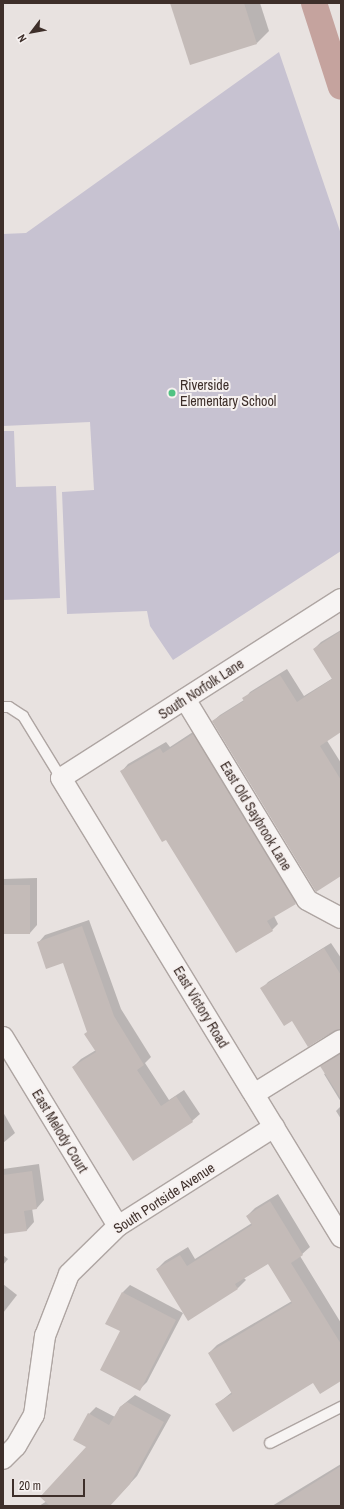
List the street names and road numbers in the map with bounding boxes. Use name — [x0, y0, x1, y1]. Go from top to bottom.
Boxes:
street label: South Norfolk Lane — [155, 655, 247, 723]
street label: East Old Saybrook Lane — [217, 758, 295, 874]
street label: East Victory Road — [170, 963, 232, 1051]
street label: East Melody Court — [28, 1086, 92, 1176]
street label: South Portside Avenue — [110, 1159, 218, 1237]

